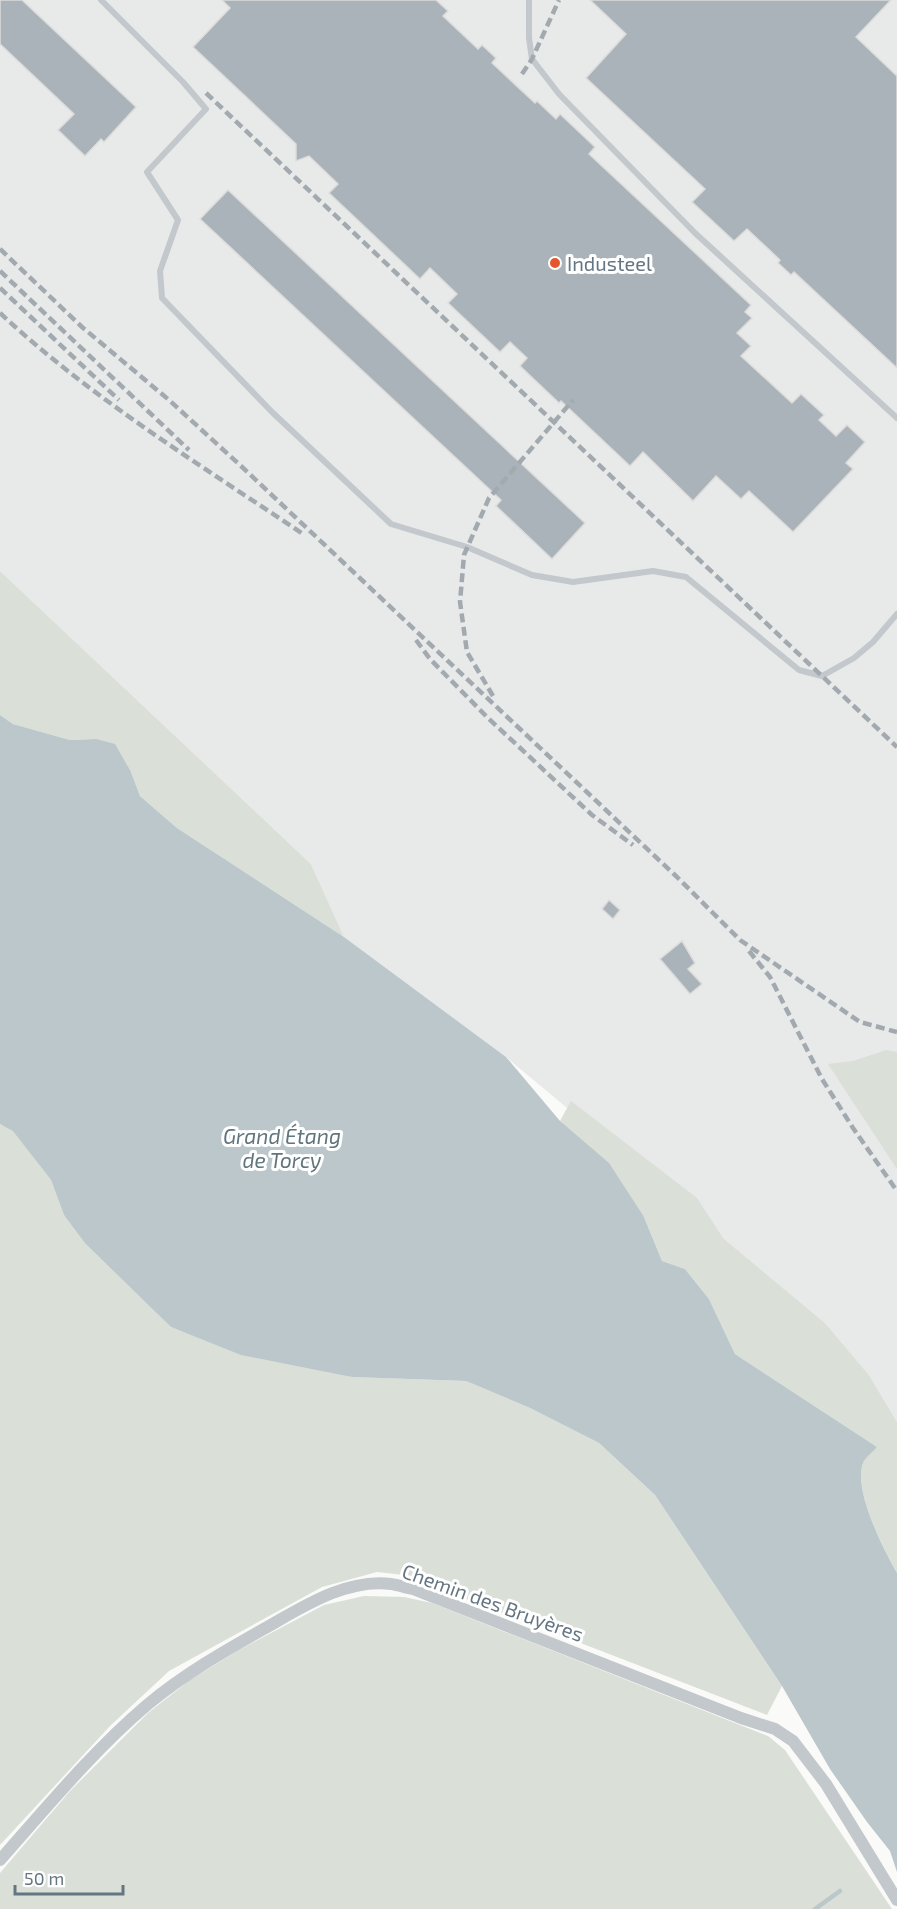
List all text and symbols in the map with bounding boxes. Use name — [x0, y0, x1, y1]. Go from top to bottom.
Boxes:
place label: Industeel — [567, 251, 652, 275]
marker: Industeel — [548, 256, 562, 270]
water label: Grand Étang de Torcy — [223, 1123, 341, 1173]
street label: Chemin des Bruyères — [399, 1558, 587, 1646]
scale bar — [15, 1858, 123, 1896]
text: 50 m — [24, 1867, 64, 1889]

